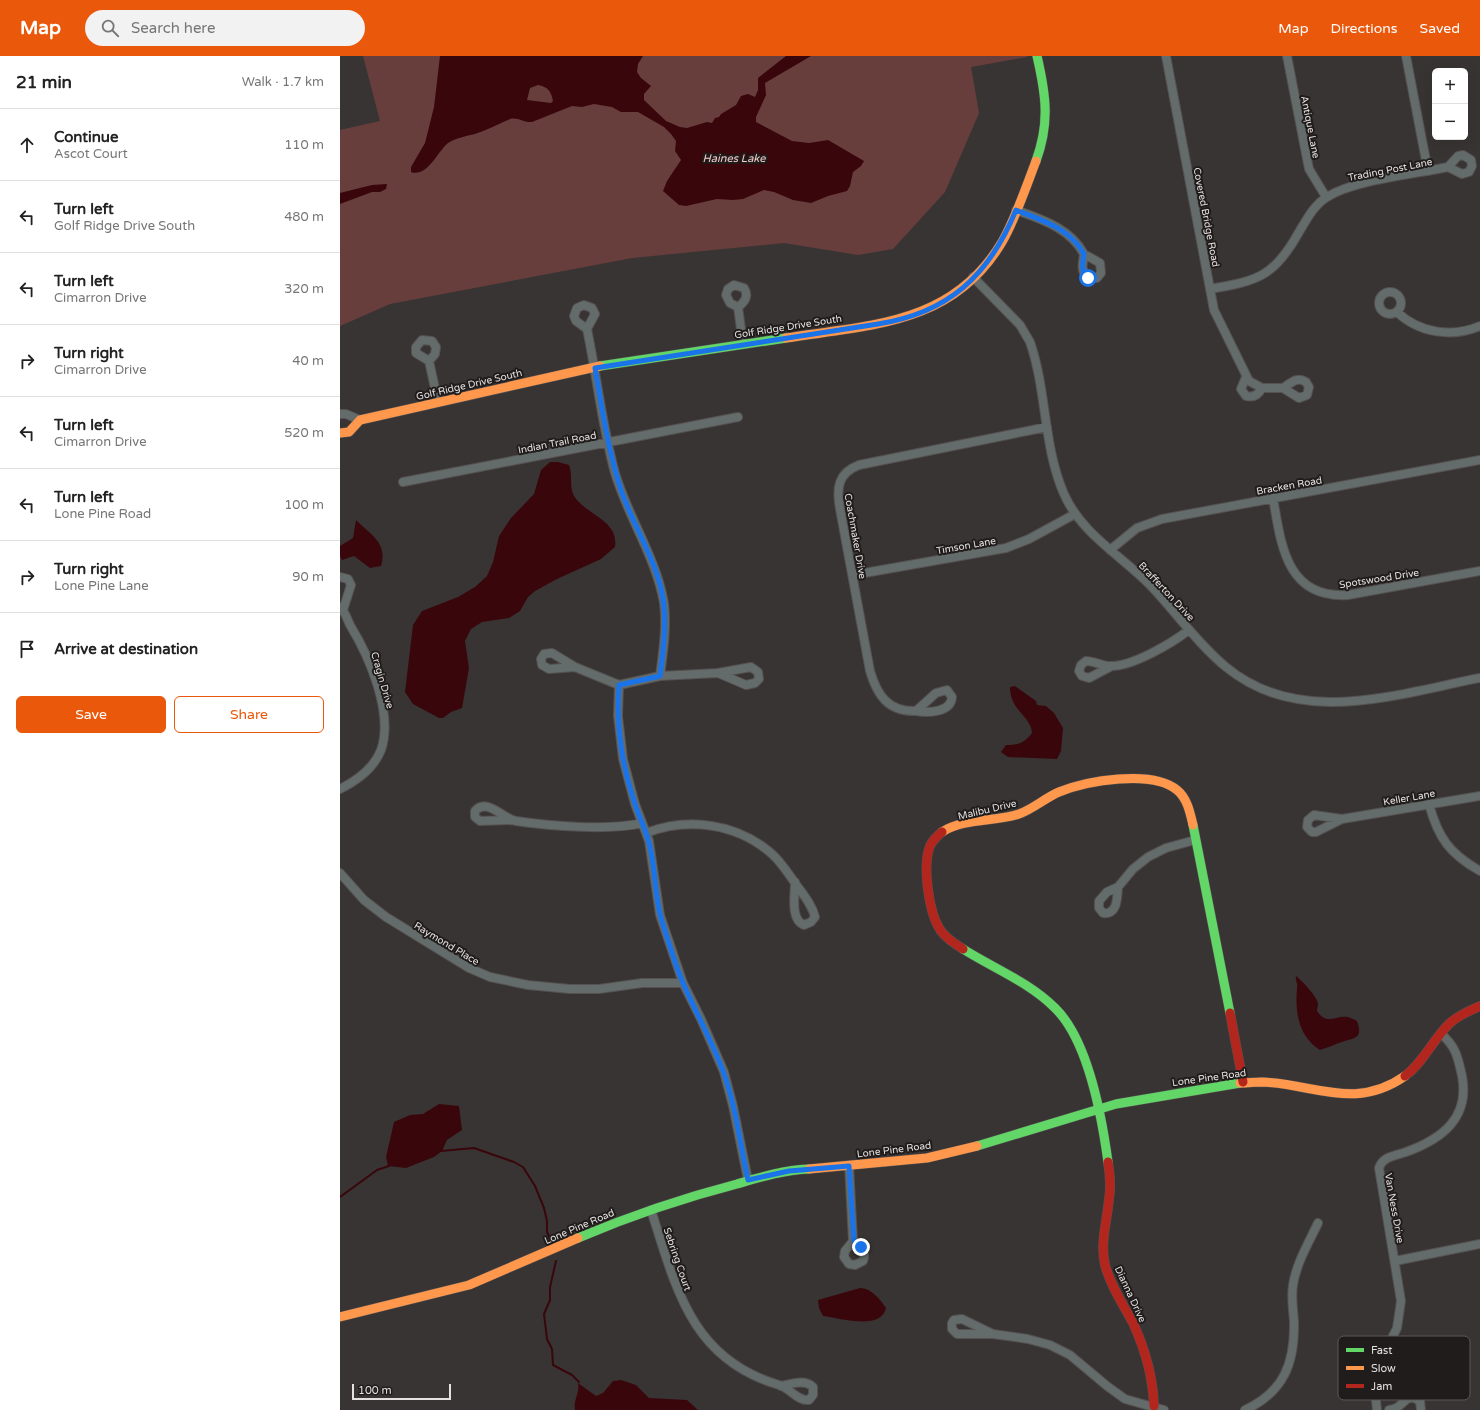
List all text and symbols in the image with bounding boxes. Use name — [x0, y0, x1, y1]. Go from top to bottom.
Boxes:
search box — [85, 10, 365, 46]
text: Map — [20, 17, 61, 39]
icon: search — [99, 17, 121, 39]
text: Search here — [131, 19, 215, 37]
text: Map — [1278, 20, 1309, 37]
text: Directions — [1331, 20, 1398, 37]
text: Saved — [1420, 20, 1460, 37]
map controls — [1432, 68, 1468, 140]
button: + — [1432, 68, 1468, 104]
text: 21 min — [16, 72, 72, 93]
text: Walk · 1.7 km — [242, 74, 324, 90]
street label: Antique Lane — [1298, 95, 1322, 160]
button: − — [1432, 104, 1468, 140]
text: Continue — [54, 128, 118, 146]
icon: ahead — [16, 134, 38, 156]
text: 110 m — [284, 137, 324, 153]
text: Ascot Court — [54, 146, 128, 162]
water label: Haines Lake — [703, 152, 766, 165]
street label: Trading Post Lane — [1347, 156, 1434, 184]
street label: Covered Bridge Road — [1190, 166, 1222, 268]
text: Turn left — [54, 200, 114, 218]
icon: left — [16, 206, 38, 228]
text: 480 m — [284, 209, 324, 225]
text: Golf Ridge Drive South — [54, 218, 195, 234]
route start — [1079, 269, 1097, 287]
text: Turn left — [54, 272, 114, 290]
icon: left — [16, 278, 38, 300]
text: 320 m — [284, 281, 324, 297]
text: Cimarron Drive — [54, 290, 147, 306]
street label: Golf Ridge Drive South — [734, 313, 843, 341]
text: Turn right — [54, 344, 124, 362]
icon: right — [16, 350, 38, 372]
text: 40 m — [292, 353, 324, 369]
text: Cimarron Drive — [54, 362, 147, 378]
street label: Golf Ridge Drive South — [415, 367, 523, 403]
text: Turn left — [54, 416, 114, 434]
icon: left — [16, 422, 38, 444]
text: 520 m — [284, 425, 324, 441]
street label: Indian Trail Road — [517, 429, 597, 456]
text: Cimarron Drive — [54, 434, 147, 450]
street label: Bracken Road — [1255, 474, 1323, 498]
text: Turn left — [54, 488, 114, 506]
street label: Coachmaker Drive — [842, 492, 869, 580]
icon: left — [16, 494, 38, 516]
text: 100 m — [284, 497, 324, 513]
text: Lone Pine Road — [54, 506, 151, 522]
street label: Timson Lane — [935, 535, 997, 557]
text: Turn right — [54, 560, 124, 578]
street label: Brafferton Drive — [1136, 560, 1197, 624]
icon: right — [16, 566, 38, 588]
street label: Spotswood Drive — [1338, 567, 1420, 591]
text: 90 m — [292, 569, 324, 585]
text: Lone Pine Lane — [54, 578, 149, 594]
icon: arrive — [16, 638, 38, 660]
text: Arrive at destination — [54, 640, 198, 658]
street label: Cragin Drive — [368, 651, 396, 710]
button: Save — [16, 696, 166, 733]
button: Share — [174, 696, 324, 733]
street label: Keller Lane — [1382, 787, 1436, 808]
street label: Malibu Drive — [957, 797, 1018, 823]
street label: Raymond Place — [412, 920, 482, 968]
street label: Lone Pine Road — [1171, 1067, 1247, 1089]
street label: Lone Pine Road — [856, 1139, 932, 1161]
street label: Van Ness Drive — [1382, 1172, 1406, 1245]
street label: Lone Pine Road — [543, 1207, 616, 1247]
street label: Sebring Court — [661, 1226, 694, 1293]
route end — [852, 1238, 870, 1256]
street label: Dianna Drive — [1112, 1264, 1148, 1325]
legend — [1338, 1336, 1470, 1400]
text: Fast — [1371, 1344, 1392, 1357]
text: Slow — [1371, 1362, 1396, 1375]
text: Jam — [1371, 1380, 1392, 1393]
scale bar — [352, 1382, 451, 1401]
text: 100 m — [358, 1384, 392, 1397]

